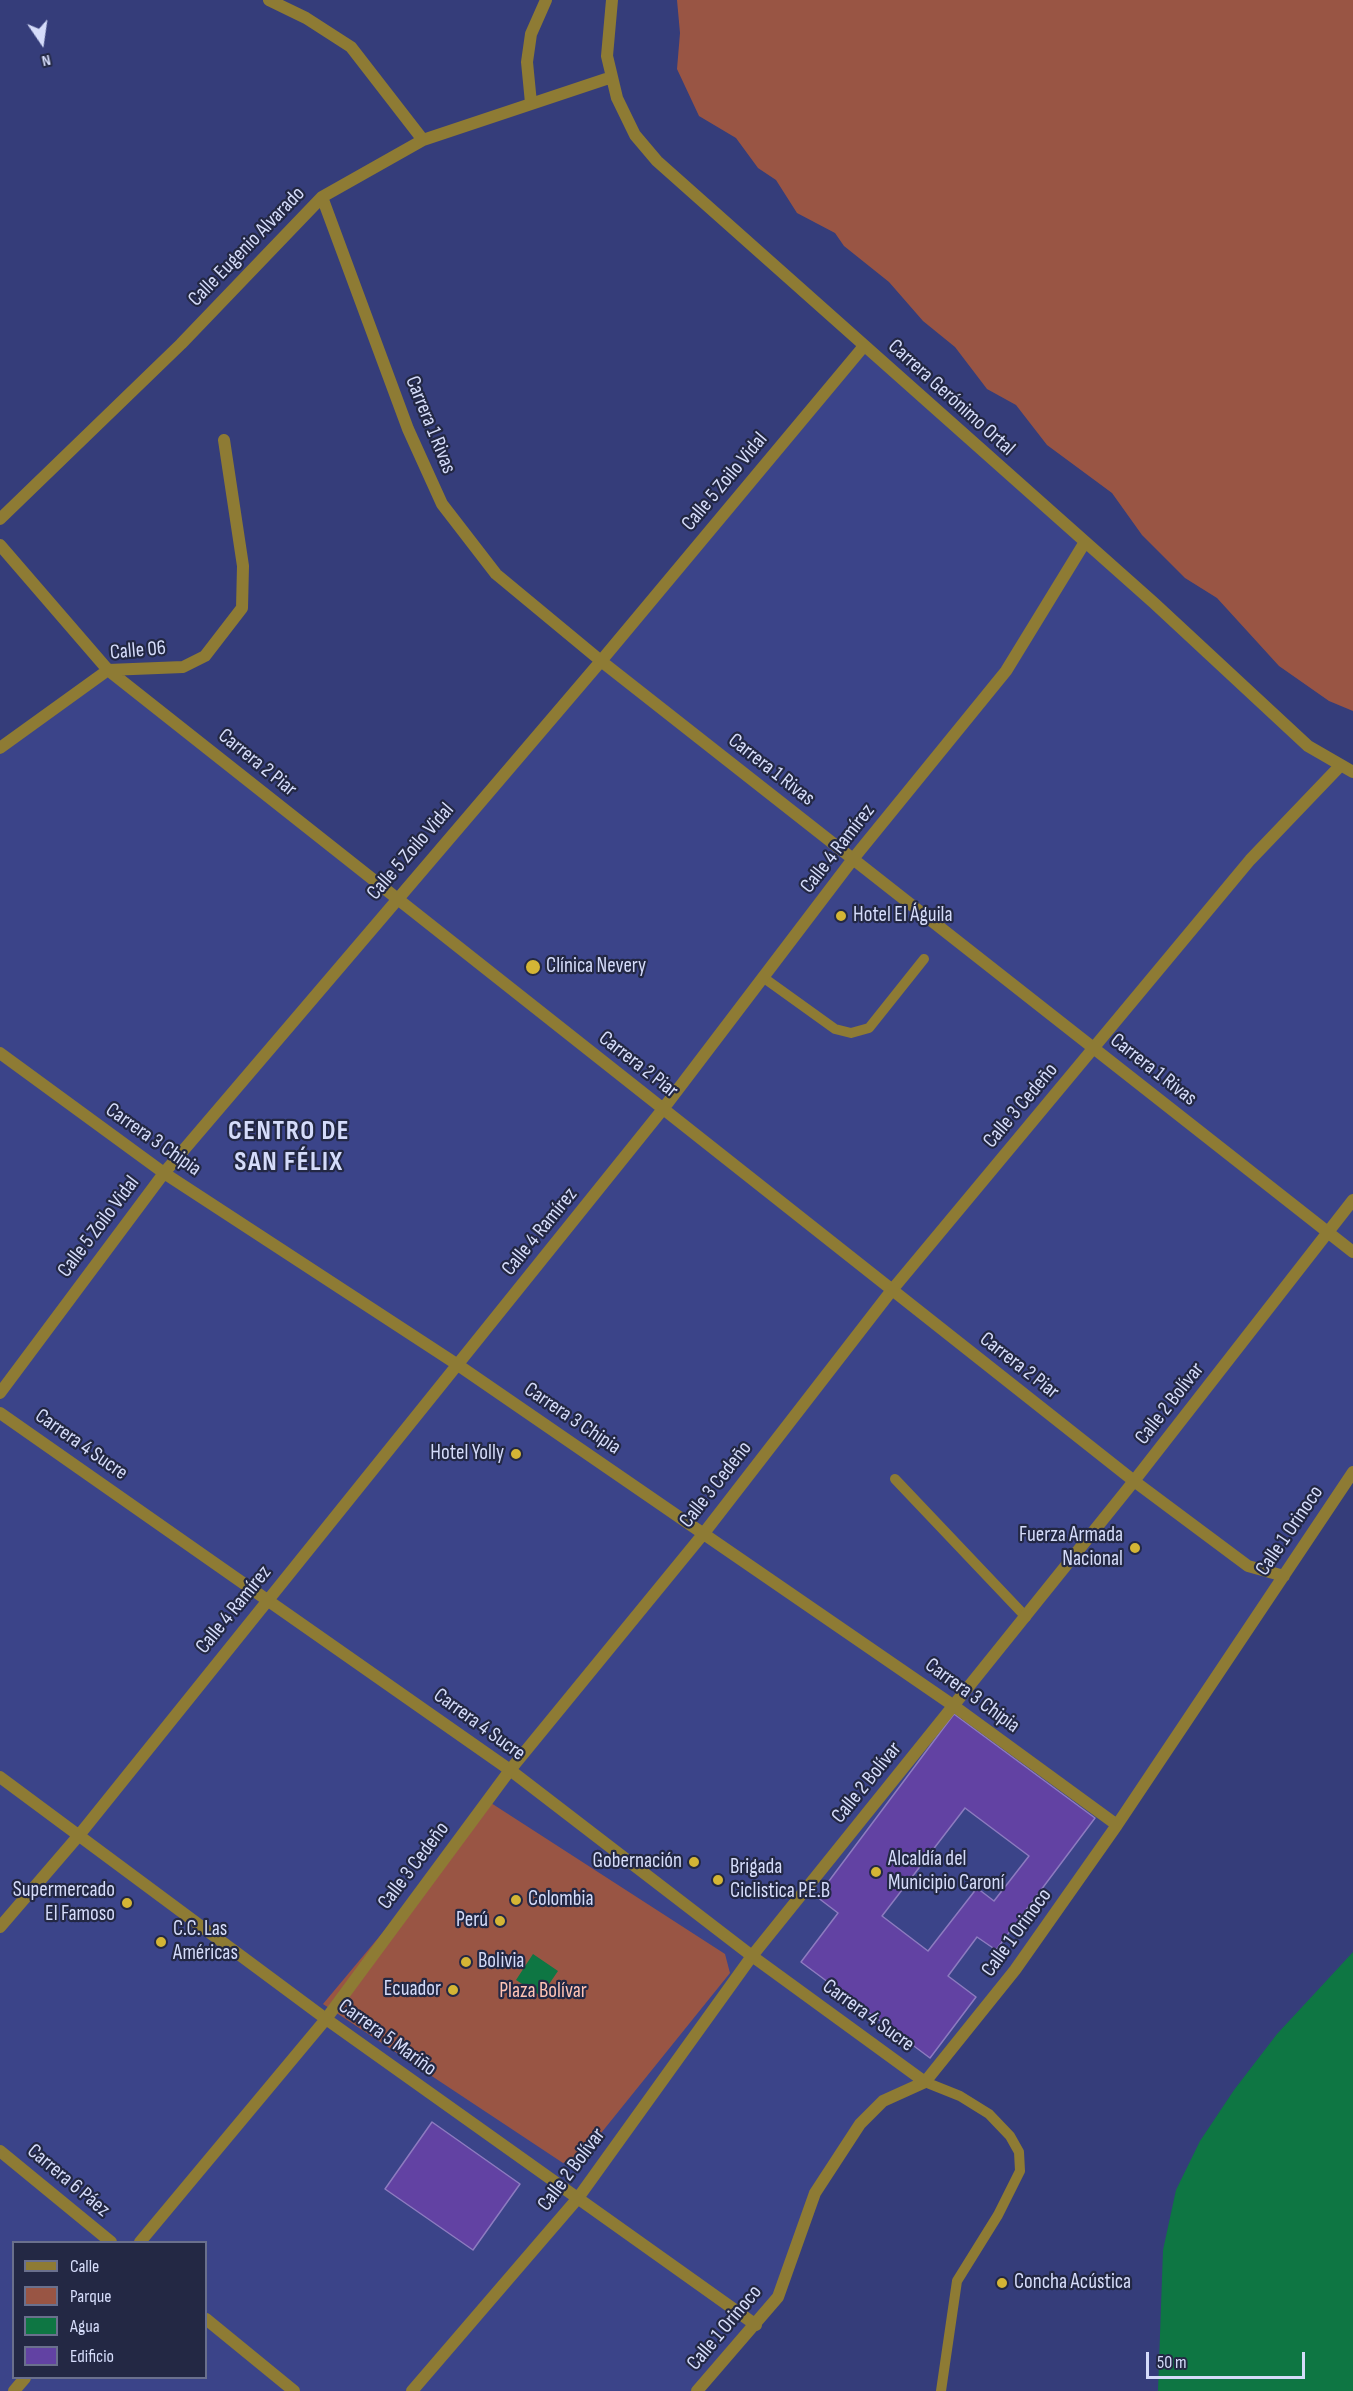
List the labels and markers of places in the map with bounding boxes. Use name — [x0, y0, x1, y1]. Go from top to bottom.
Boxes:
place label: Hotel El Águila — [853, 903, 953, 929]
marker: Hotel El Águila — [834, 909, 848, 923]
place label: Clínica Nevery — [546, 954, 646, 980]
marker: Clínica Nevery — [524, 958, 542, 976]
place label: Hotel Yolly — [430, 1441, 504, 1467]
marker: Hotel Yolly — [509, 1447, 523, 1461]
place label: Fuerza Armada Nacional — [1019, 1523, 1123, 1573]
marker: Fuerza Armada Nacional — [1128, 1541, 1142, 1555]
place label: Alcaldía del Municipio Caroní — [888, 1847, 1004, 1897]
place label: Gobernación — [592, 1849, 682, 1875]
marker: Gobernación — [687, 1855, 701, 1869]
place label: Brigada Ciclistica P.E.B — [730, 1855, 830, 1905]
marker: Alcaldía del Municipio Caroní — [869, 1865, 883, 1879]
marker: Brigada Ciclistica P.E.B — [711, 1873, 725, 1887]
place label: Supermercado El Famoso — [13, 1878, 115, 1928]
place label: Colombia — [528, 1887, 594, 1913]
marker: Colombia — [509, 1893, 523, 1907]
marker: Supermercado El Famoso — [120, 1896, 134, 1910]
place label: Perú — [456, 1908, 488, 1934]
marker: Perú — [493, 1914, 507, 1928]
place label: C.C. Las Américas — [173, 1917, 238, 1967]
marker: C.C. Las Américas — [154, 1935, 168, 1949]
place label: Bolivia — [478, 1949, 524, 1975]
marker: Bolivia — [459, 1955, 473, 1969]
place label: Ecuador — [384, 1977, 441, 2003]
marker: Ecuador — [446, 1983, 460, 1997]
place label: Concha Acústica — [1014, 2270, 1131, 2296]
marker: Concha Acústica — [995, 2276, 1009, 2290]

